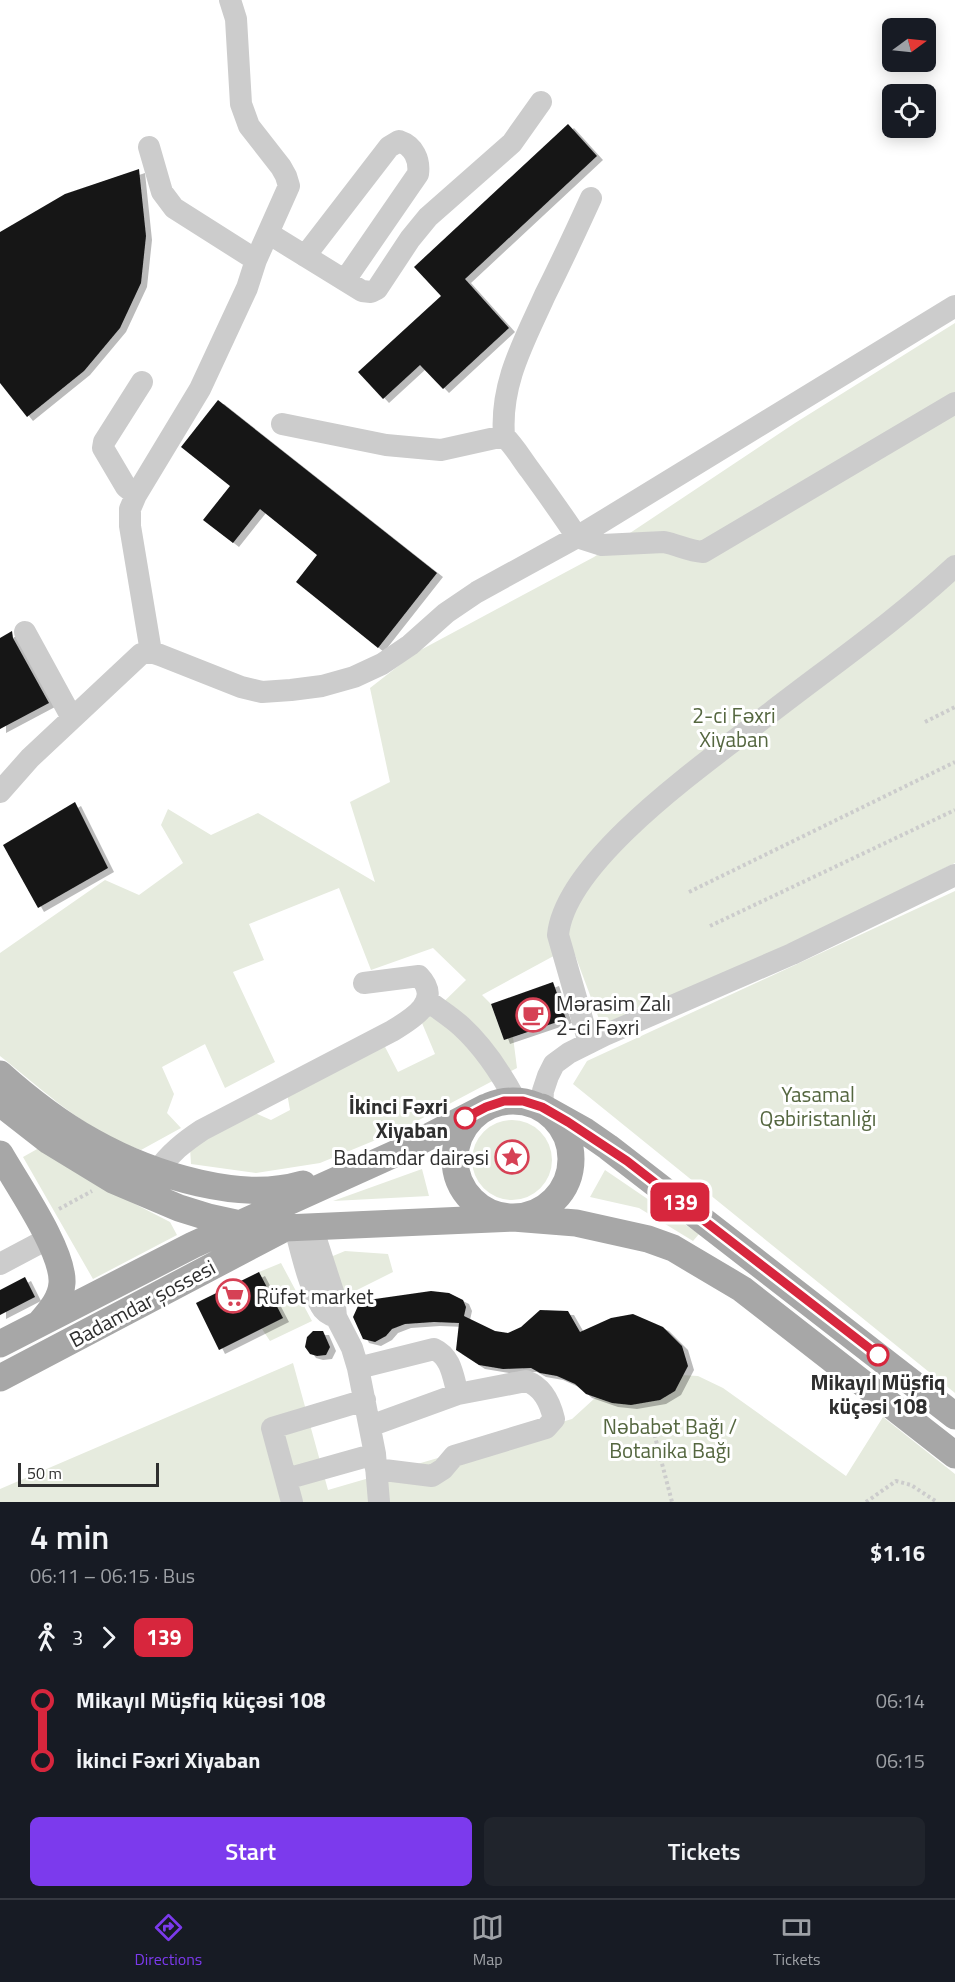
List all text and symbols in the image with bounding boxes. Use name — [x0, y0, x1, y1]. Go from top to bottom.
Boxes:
north arrow — [882, 18, 936, 72]
map controls — [882, 18, 936, 138]
button: locate — [882, 84, 936, 138]
park label: 2-ci Fəxri Xiyaban — [692, 699, 776, 755]
place label: Mərasim Zalı 2-ci Fəxri — [556, 987, 671, 1043]
cafe icon: Mərasim Zalı 2-ci Fəxri — [515, 997, 551, 1033]
park label: Yasamal Qəbiristanlığı — [760, 1078, 876, 1134]
place label: İkinci Fəxri Xiyaban — [349, 1090, 448, 1146]
marker: İkinci Fəxri Xiyaban — [454, 1107, 476, 1129]
place icon: Badamdar dairəsi — [494, 1139, 530, 1175]
place label: Badamdar dairəsi — [333, 1141, 489, 1173]
line badge: 139 — [646, 1182, 714, 1222]
text: 139 — [662, 1186, 698, 1218]
street label: Badamdar şossesi — [63, 1251, 221, 1355]
supermarket icon: Rüfət market — [215, 1278, 251, 1314]
place label: Rüfət market — [256, 1280, 374, 1312]
marker: Mikayıl Müşfiq küçəsi 108 — [867, 1344, 889, 1366]
place label: Mikayıl Müşfiq küçəsi 108 — [811, 1366, 945, 1422]
park label: Nəbabət Bağı / Botanika Bağı — [603, 1410, 737, 1466]
scale bar — [18, 1460, 159, 1488]
text: 50 m — [27, 1461, 62, 1485]
text: 4 min — [30, 1512, 109, 1562]
text: $1.16 — [870, 1536, 925, 1570]
text: 06:11 – 06:15 · Bus — [30, 1560, 195, 1591]
icon: walk — [30, 1621, 63, 1654]
icon: forward — [92, 1621, 125, 1654]
text: 139 — [146, 1621, 181, 1653]
text: 3 — [72, 1622, 83, 1653]
text: Mikayıl Müşfiq küçəsi 108 — [76, 1683, 326, 1717]
text: 06:14 — [876, 1685, 925, 1716]
text: İkinci Fəxri Xiyaban — [76, 1743, 260, 1777]
text: 06:15 — [876, 1745, 925, 1776]
button: Start — [30, 1817, 472, 1886]
button: Tickets — [484, 1817, 925, 1886]
tab: Directions — [134, 1911, 202, 1971]
tab: Map — [471, 1911, 504, 1971]
tab: Tickets — [773, 1911, 821, 1971]

